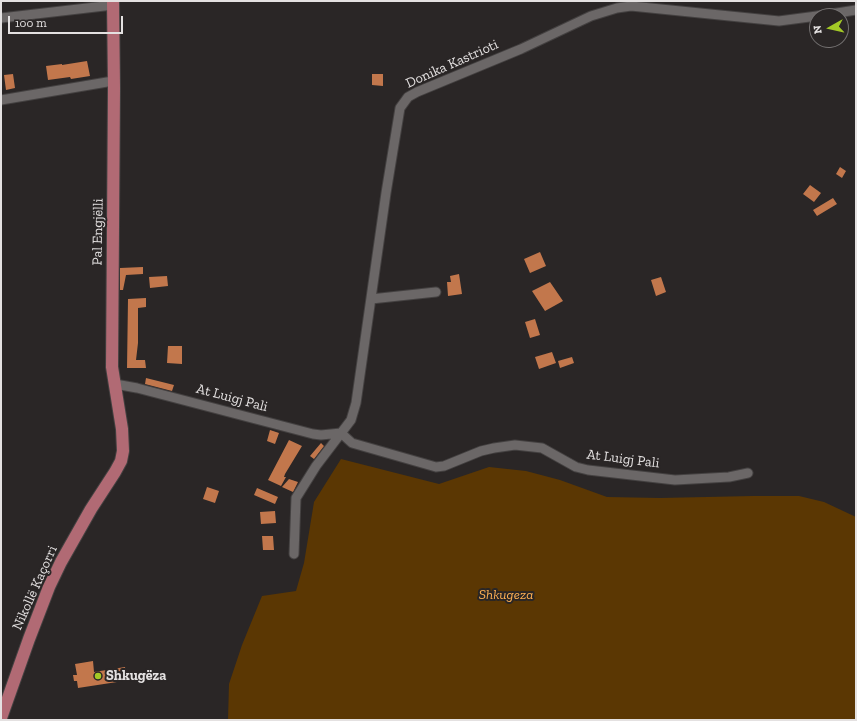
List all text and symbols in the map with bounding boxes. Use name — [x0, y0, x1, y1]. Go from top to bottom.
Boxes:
scale bar — [10, 8, 125, 34]
north arrow — [809, 8, 849, 48]
text: 100 m — [15, 16, 47, 30]
text: N — [811, 25, 825, 35]
street label: Donika Kastrioti — [403, 36, 501, 92]
street label: Pal Engjëlli — [89, 198, 107, 266]
street label: At Luigj Pali — [194, 380, 270, 416]
street label: At Luigj Pali — [586, 446, 660, 472]
street label: Nikollë Kaçorri — [9, 543, 61, 633]
park label: Shkugeza — [479, 587, 533, 603]
place label: Shkugëza — [106, 668, 166, 684]
marker: Shkugëza — [93, 671, 103, 681]

